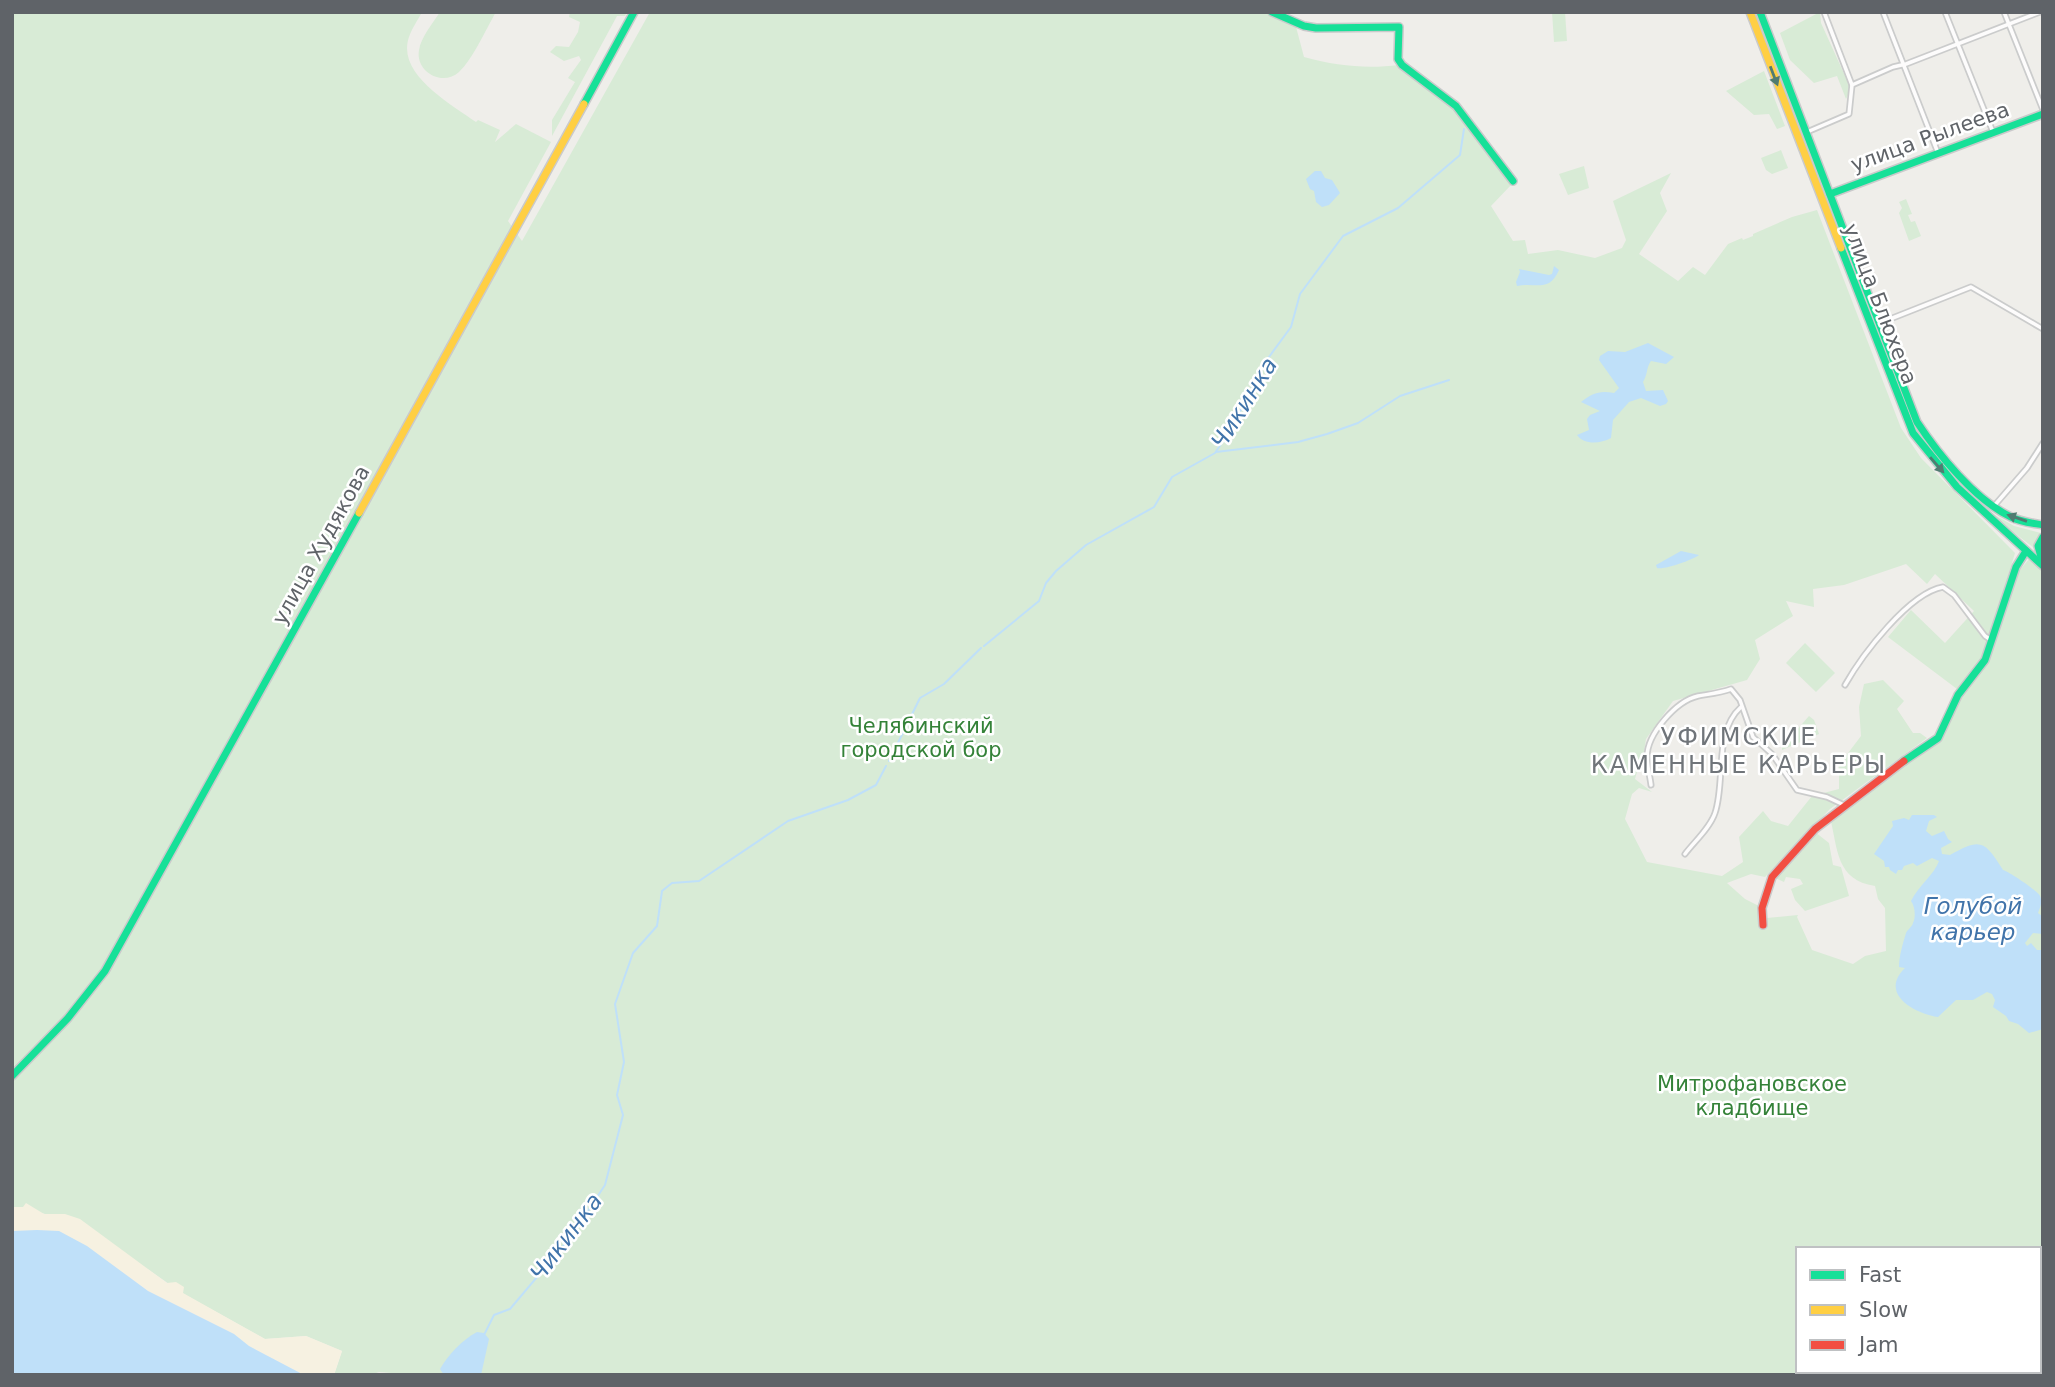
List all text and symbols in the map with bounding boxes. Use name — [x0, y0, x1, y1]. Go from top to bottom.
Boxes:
one-way arrow — [1769, 66, 1780, 87]
street label: улица Рылеева — [1847, 97, 2013, 177]
street label: улица Блюхера — [1838, 220, 1922, 388]
water label: Чикинка — [1206, 353, 1282, 453]
one-way arrow — [1929, 457, 1944, 474]
street label: улица Худякова — [267, 461, 375, 629]
one-way arrow — [2007, 513, 2028, 523]
park label: Челябинский городской бор — [840, 714, 1002, 762]
district label: УФИМСКИЕ КАМЕННЫЕ КАРЬЕРЫ — [1591, 723, 1887, 779]
water label: Голубой карьер — [1924, 893, 2022, 945]
park label: Митрофановское кладбище — [1657, 1072, 1847, 1120]
water label: Чикинка — [525, 1188, 607, 1286]
legend — [1796, 1247, 2041, 1373]
text: Fast — [1859, 1263, 1901, 1287]
text: Slow — [1859, 1298, 1908, 1322]
text: Jam — [1857, 1333, 1899, 1357]

